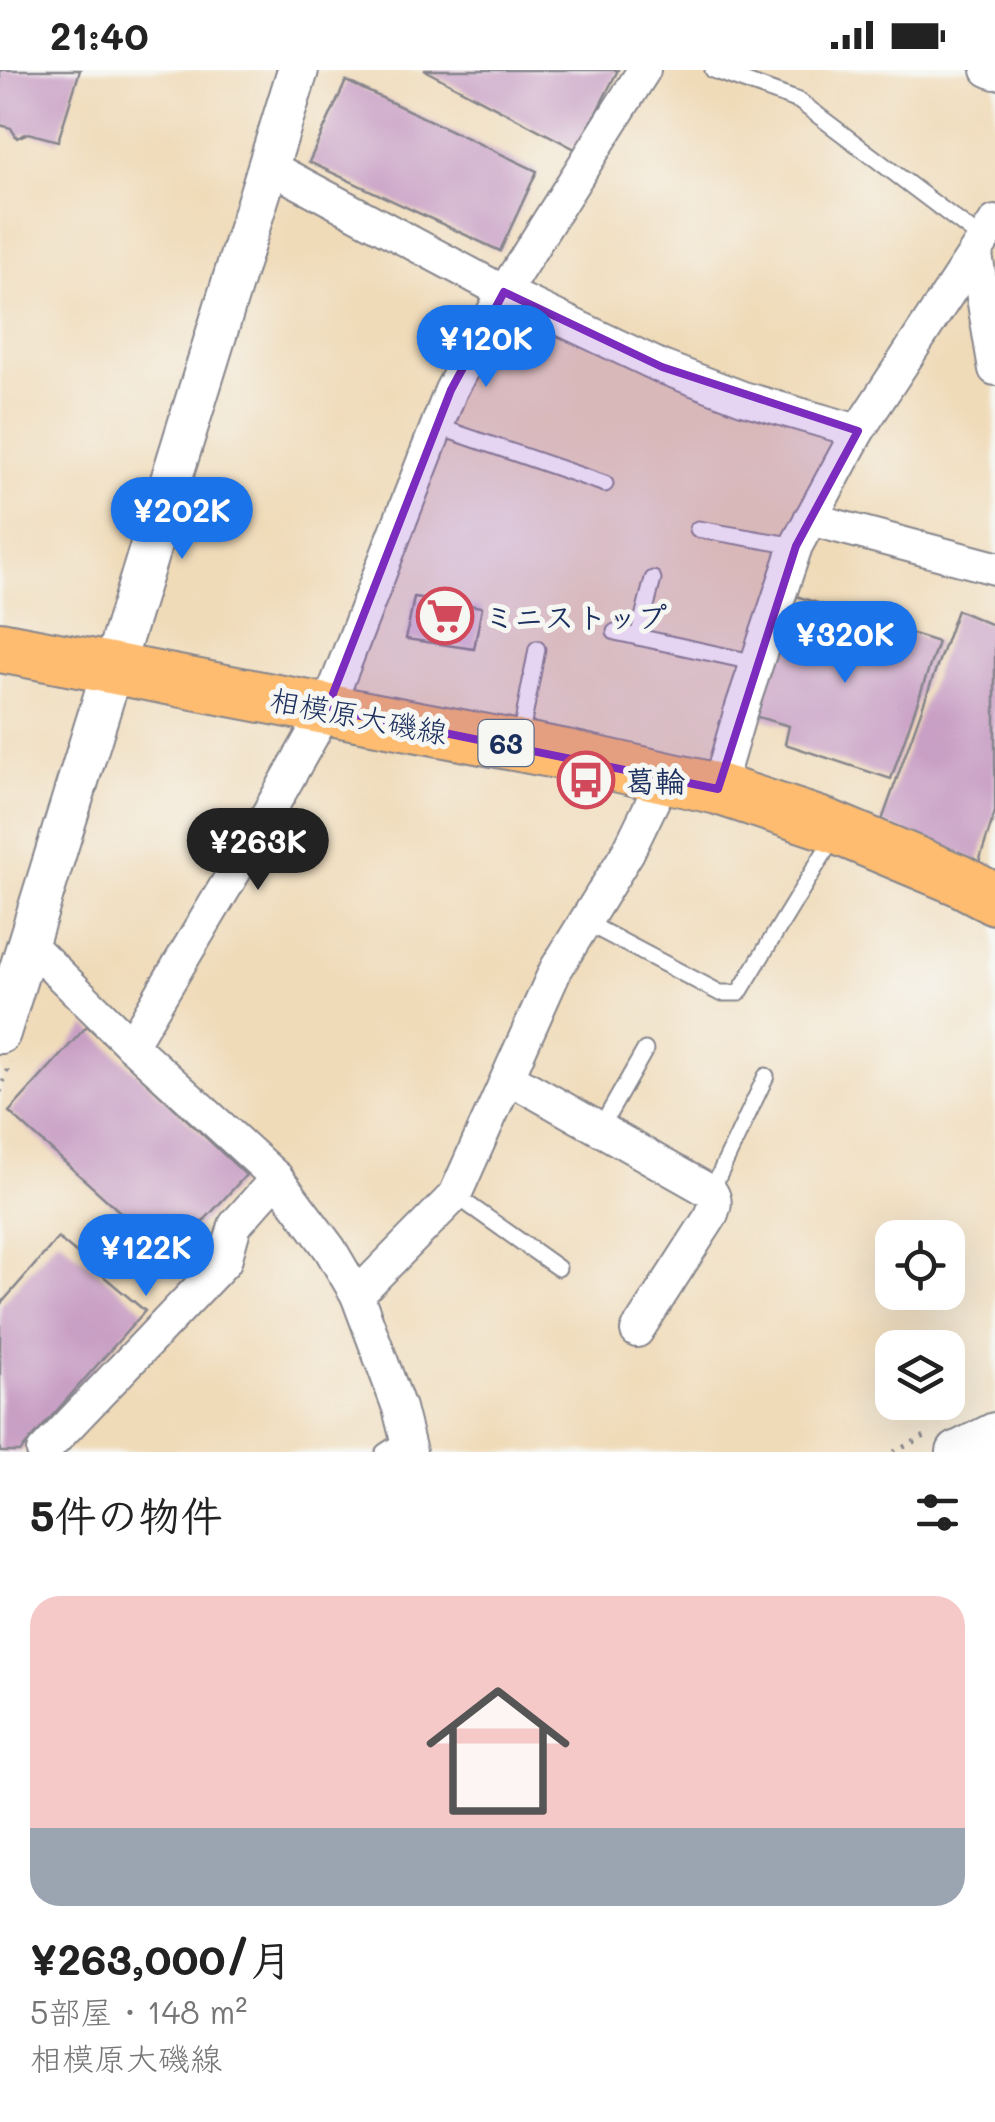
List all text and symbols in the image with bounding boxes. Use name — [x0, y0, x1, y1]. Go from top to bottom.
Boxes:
text: 21:40 — [50, 10, 149, 60]
pin: ¥120K — [416, 305, 556, 390]
text: ¥120K — [439, 316, 533, 358]
pin: ¥202K — [112, 477, 252, 562]
text: ¥202K — [133, 488, 231, 530]
supermarket icon: ミニストップ — [415, 586, 475, 646]
place label: ミニストップ — [484, 596, 667, 636]
pin: ¥320K — [775, 601, 915, 686]
text: ¥320K — [795, 612, 895, 654]
street label: 相模原大磯線 — [267, 678, 451, 752]
road number: 63 — [478, 720, 534, 766]
bus stop icon: 葛輪 — [556, 750, 616, 810]
place label: 葛輪 — [625, 760, 685, 800]
pin: ¥263K — [188, 808, 328, 893]
text: ¥263K — [209, 819, 307, 861]
pin: ¥122K — [76, 1214, 216, 1299]
map controls — [875, 1220, 965, 1420]
button: locate — [875, 1220, 965, 1310]
text: ¥122K — [100, 1225, 192, 1267]
button: layers — [875, 1330, 965, 1420]
icon: filters — [910, 1485, 965, 1540]
text: 5件の物件 — [30, 1487, 223, 1542]
icon: home — [408, 1661, 588, 1841]
text: ¥263,000/月 — [30, 1931, 292, 1986]
text: 5部屋 · 148 m² — [30, 1990, 247, 2032]
text: 相模原大磯線 — [30, 2036, 222, 2078]

